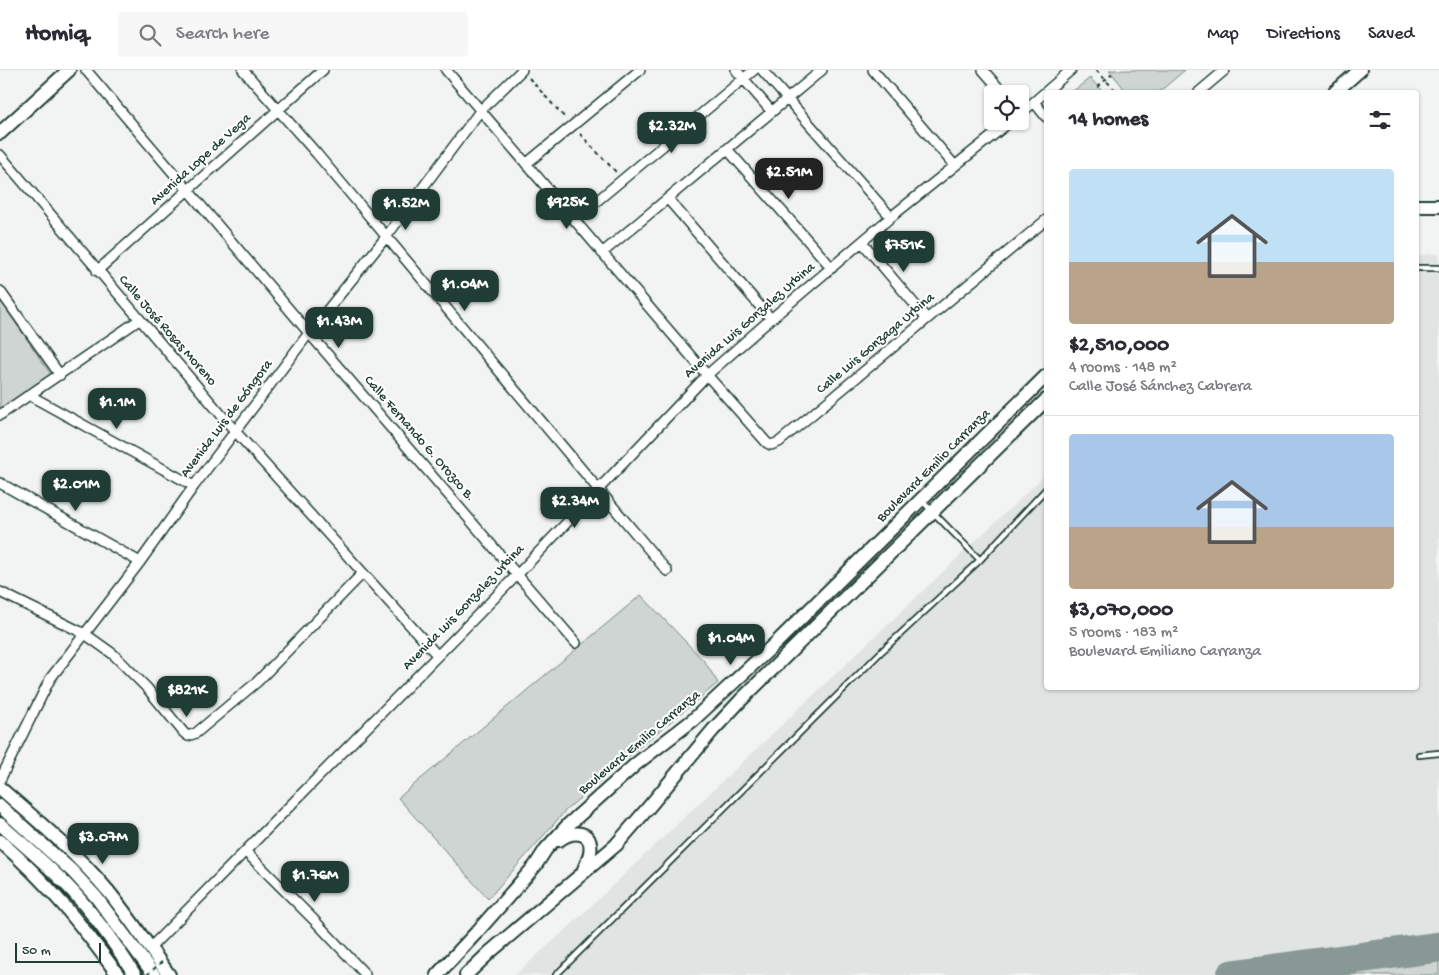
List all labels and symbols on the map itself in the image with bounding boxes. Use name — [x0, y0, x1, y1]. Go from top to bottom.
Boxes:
street label: Avenida Lope de Vega — [147, 109, 256, 210]
pin: $2.32M — [631, 112, 713, 154]
pin: $2.51M — [748, 158, 830, 200]
pin: $925K — [532, 188, 602, 230]
pin: $1.52M — [365, 189, 447, 231]
pin: $751K — [869, 230, 939, 273]
street label: Avenida Luis Gonzalez Urbina — [681, 259, 820, 383]
pin: $1.04M — [424, 270, 506, 312]
street label: Calle José Rosas Moreno — [114, 272, 220, 390]
street label: Calle Luis Gonzaga Urbina — [814, 289, 939, 398]
pin: $1.43M — [298, 306, 380, 349]
street label: Avenida Luis de Góngora — [177, 356, 278, 481]
street label: Calle Fernando G. Orozco B. — [360, 372, 478, 506]
pin: $1.1M — [82, 388, 152, 430]
street label: Boulevard Emilio Carranza — [873, 405, 995, 527]
pin: $2.01M — [35, 470, 117, 512]
pin: $2.34M — [534, 486, 616, 529]
street label: Avenida Luis Gonzalez Urbina — [399, 541, 529, 674]
pin: $1.04M — [690, 624, 772, 666]
pin: $821K — [152, 676, 222, 718]
street label: Boulevard Emilio Carranza — [575, 686, 705, 800]
pin: $3.07M — [62, 822, 144, 865]
pin: $1.76M — [274, 860, 356, 903]
scale bar — [15, 940, 101, 963]

